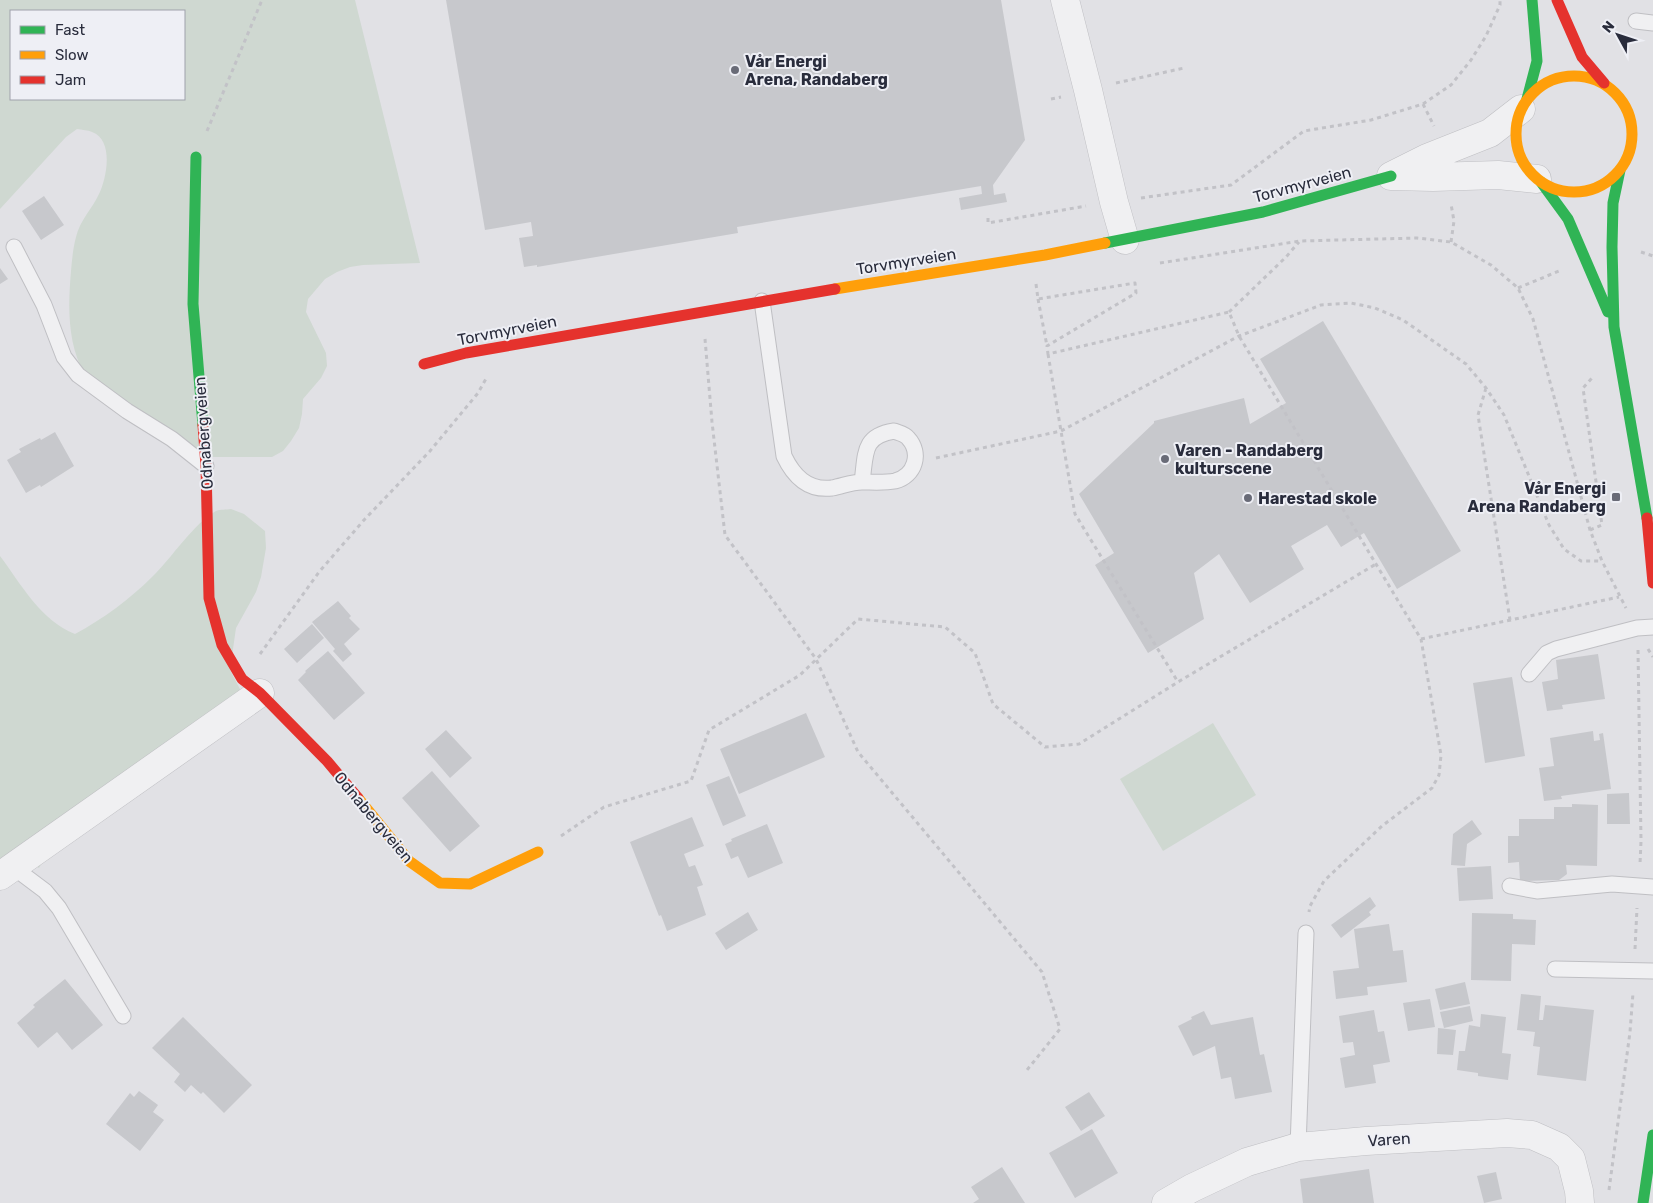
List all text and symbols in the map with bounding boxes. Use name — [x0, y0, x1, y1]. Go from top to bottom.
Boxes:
legend — [10, 10, 185, 100]
north arrow — [1593, 10, 1643, 60]
text: N — [1599, 18, 1618, 36]
text: Fast — [55, 21, 85, 39]
text: Slow — [55, 46, 88, 64]
place label: Vår Energi Arena, Randaberg — [745, 52, 888, 89]
marker: Vår Energi Arena, Randaberg — [729, 64, 741, 76]
text: Jam — [55, 71, 86, 89]
street label: Torvmyrveien — [1251, 162, 1353, 207]
street label: Torvmyrveien — [855, 244, 957, 279]
street label: Torvmyrveien — [456, 312, 558, 349]
street label: Odnabergveien — [190, 376, 217, 490]
place label: Varen - Randaberg kulturscene — [1175, 441, 1323, 478]
marker: Varen - Randaberg kulturscene — [1159, 453, 1171, 465]
place label: Vår Energi Arena Randaberg — [1467, 479, 1606, 516]
place label: Harestad skole — [1258, 489, 1377, 508]
marker: Vår Energi Arena Randaberg — [1610, 491, 1622, 503]
marker: Harestad skole — [1242, 492, 1254, 504]
street label: Odnabergveien — [330, 768, 417, 867]
street label: Varen — [1367, 1129, 1411, 1150]

